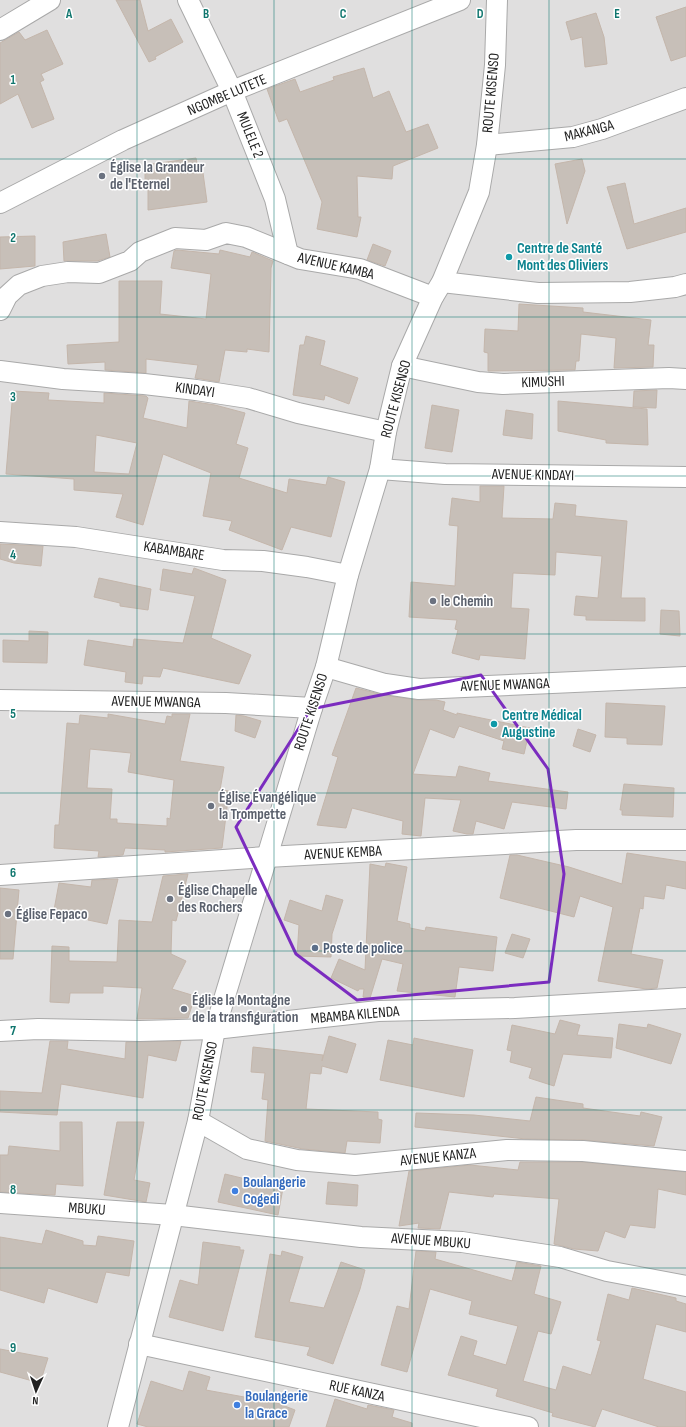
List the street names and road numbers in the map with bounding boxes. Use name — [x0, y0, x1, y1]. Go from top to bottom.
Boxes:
street label: ROUTE KISENSO — [478, 52, 504, 134]
street label: NGOMBE LUTETE — [185, 70, 269, 120]
street label: MULELE 2 — [232, 109, 268, 161]
street label: MAKANGA — [562, 116, 616, 146]
street label: AVENUE KAMBA — [295, 248, 377, 284]
street label: ROUTE KISENSO — [376, 358, 416, 440]
street label: KIMUSHI — [521, 372, 565, 392]
street label: KINDAYI — [174, 378, 216, 402]
street label: AVENUE KINDAYI — [491, 465, 574, 485]
street label: KABAMBARE — [142, 537, 206, 565]
street label: ROUTE KISENSO — [290, 671, 332, 753]
street label: AVENUE MWANGA — [459, 674, 550, 696]
street label: AVENUE MWANGA — [110, 692, 201, 712]
street label: AVENUE KEMBA — [303, 841, 383, 865]
street label: MBAMBA KILENDA — [310, 1002, 401, 1028]
street label: ROUTE KISENSO — [188, 1040, 222, 1122]
street label: AVENUE KANZA — [398, 1144, 477, 1171]
street label: MBUKU — [68, 1198, 106, 1220]
street label: AVENUE MBUKU — [390, 1229, 471, 1253]
street label: RUE KANZA — [327, 1376, 387, 1406]

